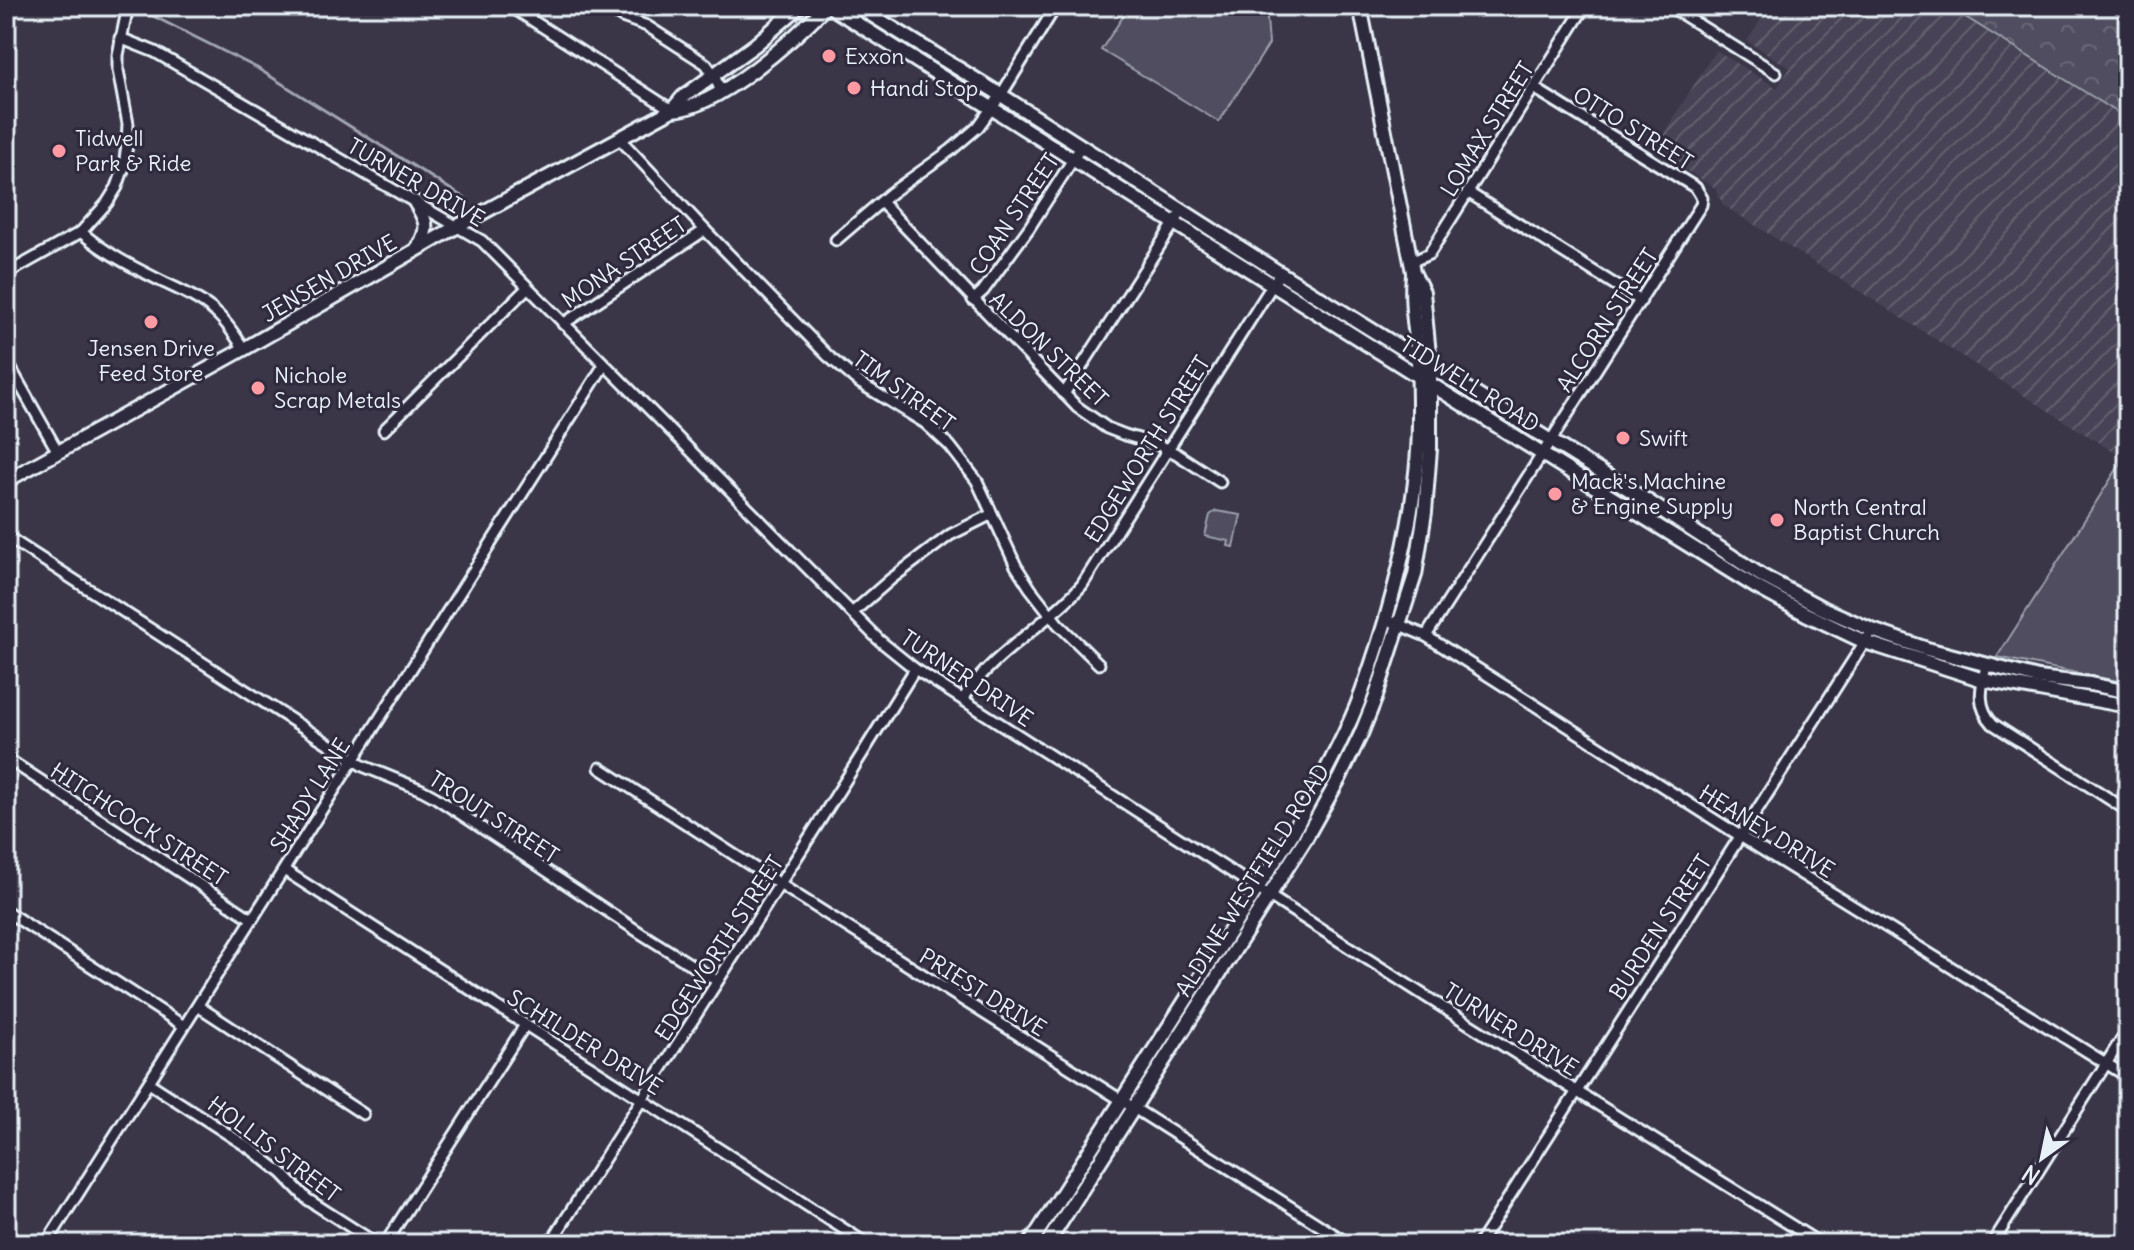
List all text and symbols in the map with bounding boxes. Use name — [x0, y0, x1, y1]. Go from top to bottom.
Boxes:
place label: Exxon — [845, 42, 904, 70]
marker: Exxon — [820, 47, 838, 65]
street label: LOMAX STREET — [1434, 56, 1540, 202]
place label: Handi Stop — [870, 74, 978, 102]
marker: Handi Stop — [845, 79, 863, 97]
street label: OTTO STREET — [1568, 80, 1698, 176]
place label: Tidwell Park & Ride — [75, 124, 191, 177]
street label: TURNER DRIVE — [342, 131, 490, 233]
marker: Tidwell Park & Ride — [50, 142, 68, 160]
street label: COAN STREET — [963, 148, 1065, 280]
street label: MONA STREET — [556, 210, 692, 314]
street label: JENSEN DRIVE — [257, 228, 401, 328]
street label: ALCORN STREET — [1550, 243, 1664, 397]
street label: ALDON STREET — [984, 285, 1114, 413]
marker: Jensen Drive Feed Store — [142, 313, 160, 331]
street label: TIDWELL ROAD — [1395, 330, 1545, 438]
place label: Jensen Drive Feed Store — [87, 334, 215, 387]
street label: TIM STREET — [848, 345, 960, 437]
street label: EDGEWORTH STREET — [1078, 350, 1216, 548]
place label: Nichole Scrap Metals — [274, 361, 401, 414]
marker: Nichole Scrap Metals — [249, 379, 267, 397]
place label: Swift — [1639, 424, 1688, 452]
marker: Swift — [1614, 429, 1632, 447]
place label: Mack's Machine & Engine Supply — [1571, 467, 1733, 520]
marker: Mack's Machine & Engine Supply — [1546, 485, 1564, 503]
place label: North Central Baptist Church — [1793, 493, 1940, 546]
marker: North Central Baptist Church — [1768, 511, 1786, 529]
street label: TURNER DRIVE — [895, 623, 1039, 733]
street label: SHADY LANE — [264, 733, 356, 857]
street label: HITCHCOCK STREET — [45, 756, 233, 892]
street label: ALDINE WESTFIELD ROAD — [1169, 758, 1335, 1002]
street label: TROUT STREET — [424, 765, 564, 869]
street label: HEANEY DRIVE — [1694, 778, 1840, 884]
street label: BURDEN STREET — [1603, 849, 1717, 1005]
street label: EDGEWORTH STREET — [649, 850, 789, 1046]
street label: PRIEST DRIVE — [914, 942, 1052, 1042]
street label: TURNER DRIVE — [1438, 976, 1584, 1082]
street label: SCHILDER DRIVE — [502, 983, 668, 1101]
street label: HOLLIS STREET — [202, 1090, 346, 1208]
north arrow — [2002, 1118, 2082, 1198]
text: N — [2017, 1159, 2045, 1191]

